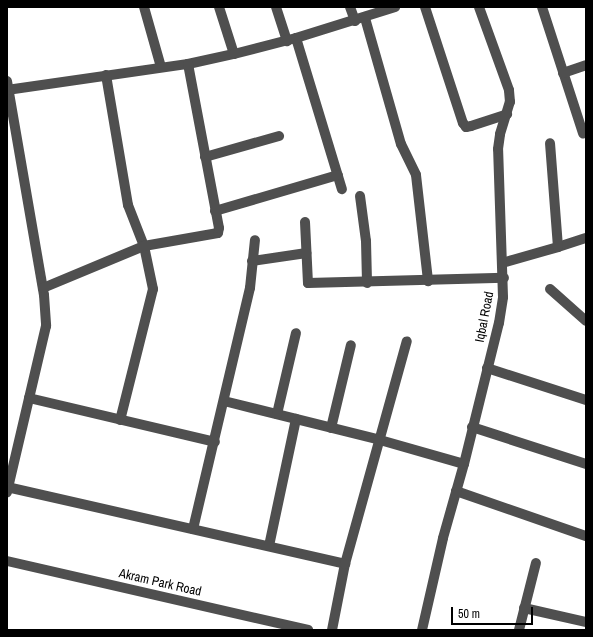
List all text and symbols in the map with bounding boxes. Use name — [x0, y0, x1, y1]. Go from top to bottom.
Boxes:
street label: Iqbal Road — [472, 290, 498, 344]
street label: Akram Park Road — [117, 566, 203, 600]
scale bar — [453, 599, 535, 625]
text: 50 m — [458, 606, 480, 622]

